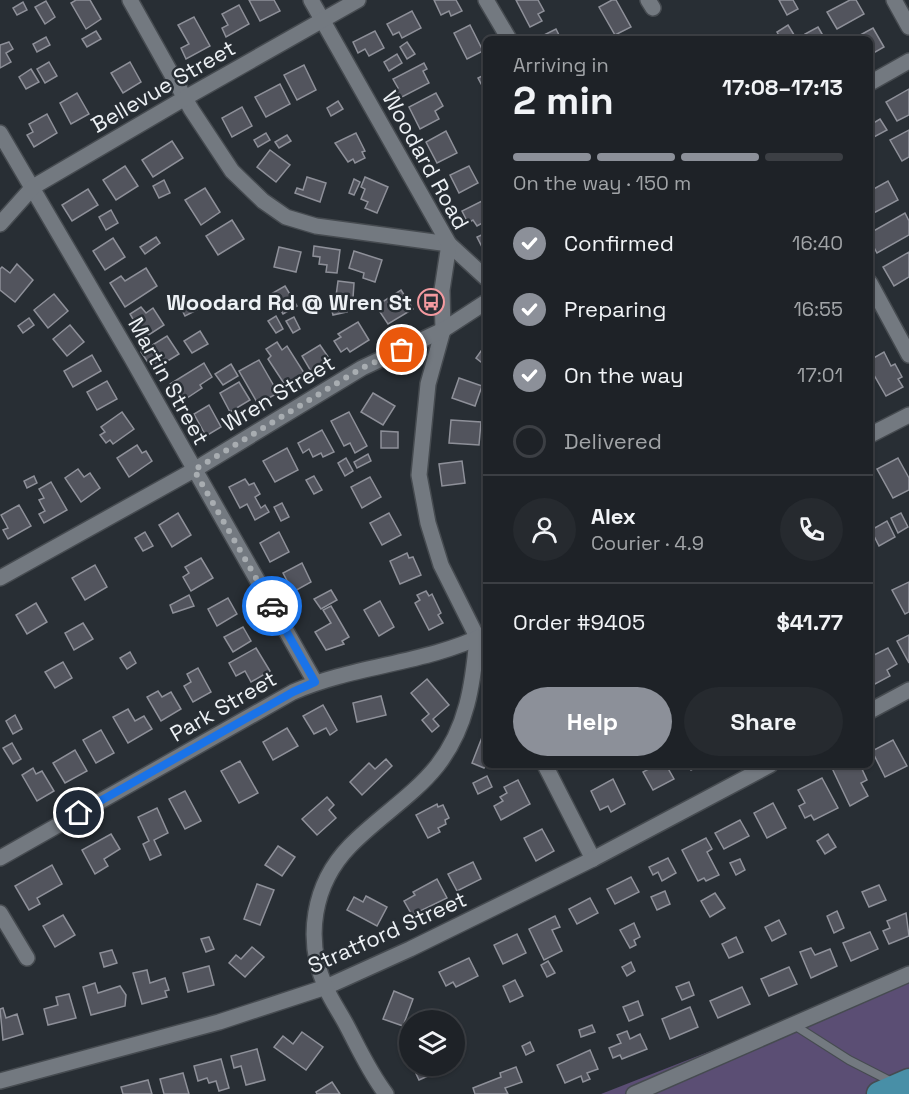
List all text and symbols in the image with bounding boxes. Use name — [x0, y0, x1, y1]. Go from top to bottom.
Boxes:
street label: Bellevue Street — [86, 33, 240, 139]
text: Arriving in — [513, 52, 609, 78]
text: 17:08–17:13 — [722, 73, 843, 101]
text: 2 min — [513, 76, 614, 125]
street label: Woodard Road — [376, 86, 476, 234]
text: On the way · 150 m — [513, 170, 691, 196]
icon: check — [513, 227, 546, 260]
text: Confirmed — [564, 229, 674, 257]
text: 16:40 — [792, 230, 843, 256]
bus stop icon: Woodard Rd @ Wren St — [416, 287, 446, 317]
place label: Woodard Rd @ Wren St — [166, 288, 412, 316]
icon: check — [513, 293, 546, 326]
text: Preparing — [564, 295, 666, 323]
text: 16:55 — [793, 296, 843, 322]
street label: Martin Street — [122, 312, 216, 450]
pin — [376, 324, 427, 375]
icon: bag — [385, 333, 418, 366]
street label: Wren Street — [217, 348, 339, 438]
icon: check — [513, 359, 546, 392]
text: On the way — [564, 361, 683, 389]
text: 17:01 — [797, 362, 843, 388]
text: Delivered — [564, 427, 662, 455]
button: person — [513, 498, 576, 561]
button: phone — [780, 498, 843, 561]
text: Alex — [591, 502, 636, 530]
text: Courier · 4.9 — [591, 530, 704, 556]
courier — [242, 576, 302, 636]
icon: car — [256, 590, 289, 623]
text: Order #9405 — [513, 608, 645, 636]
text: $41.77 — [776, 608, 843, 636]
street label: Park Street — [165, 664, 281, 748]
button: Help — [513, 687, 672, 756]
button: Share — [684, 687, 843, 756]
pin — [53, 787, 104, 838]
icon: home — [62, 796, 95, 829]
street label: Stratford Street — [303, 884, 471, 980]
map controls — [399, 1010, 465, 1076]
button: layers — [399, 1010, 465, 1076]

